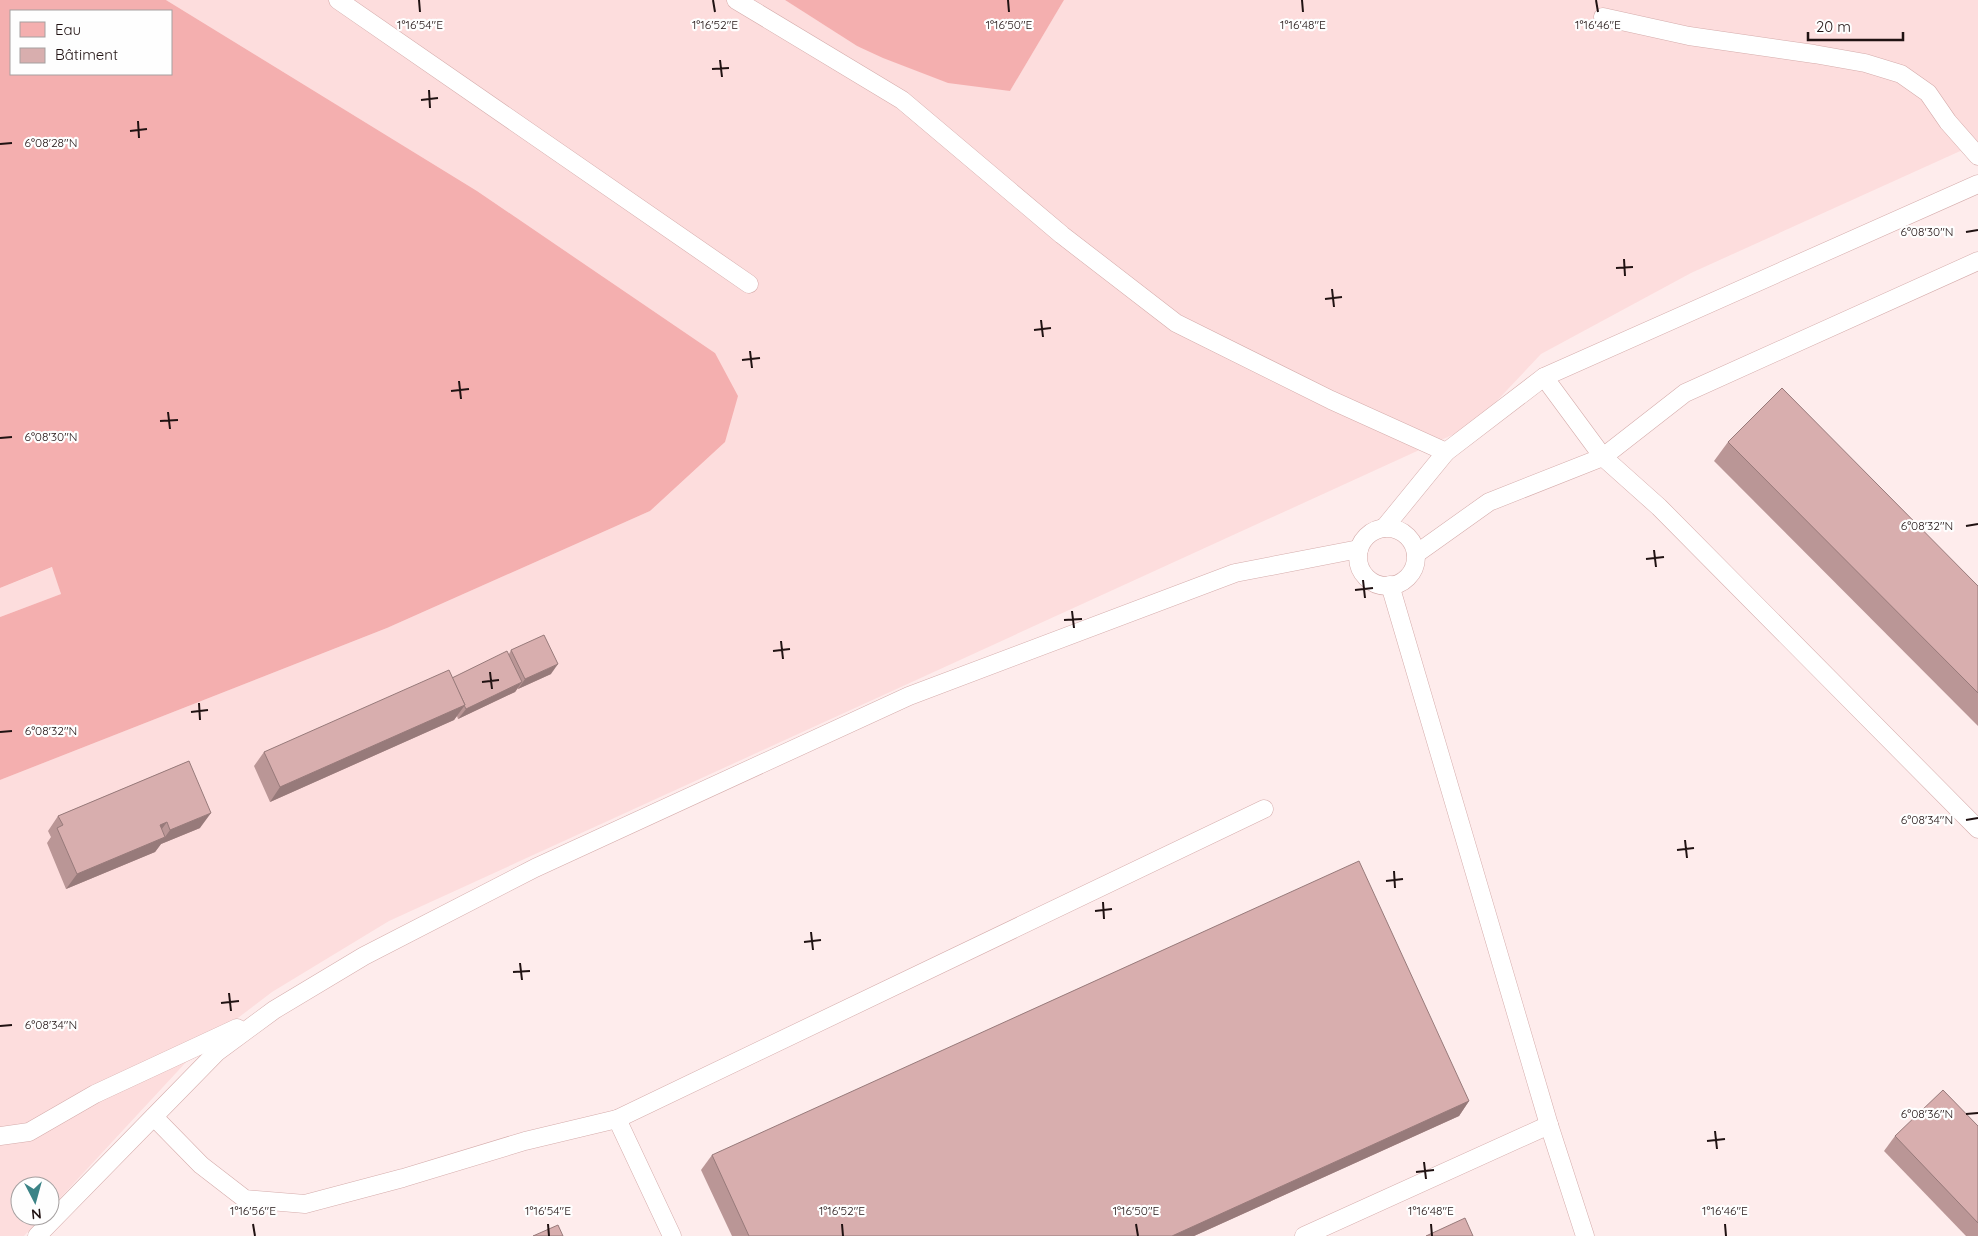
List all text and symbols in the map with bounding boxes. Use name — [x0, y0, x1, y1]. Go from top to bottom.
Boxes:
legend — [10, 10, 172, 75]
scale bar — [1808, 10, 1903, 42]
text: 1°16'54"E — [397, 17, 443, 32]
text: 1°16'52"E — [692, 17, 738, 32]
text: 1°16'50"E — [986, 17, 1033, 32]
text: 1°16'48"E — [1280, 17, 1326, 32]
text: 1°16'46"E — [1575, 17, 1621, 32]
text: 20 m — [1816, 17, 1851, 36]
text: Eau — [55, 20, 81, 39]
text: Bâtiment — [55, 45, 118, 64]
text: 6°08'28"N — [25, 135, 77, 150]
text: 6°08'30"N — [1900, 224, 1954, 239]
text: 6°08'30"N — [24, 429, 78, 444]
text: 6°08'32"N — [1901, 518, 1953, 533]
text: 6°08'32"N — [25, 723, 77, 738]
text: 6°08'34"N — [1901, 812, 1953, 827]
text: 6°08'34"N — [25, 1017, 77, 1032]
text: 6°08'36"N — [1901, 1106, 1953, 1121]
north arrow — [10, 1176, 60, 1226]
text: 1°16'56"E — [230, 1203, 276, 1218]
text: 1°16'54"E — [525, 1203, 571, 1218]
text: 1°16'52"E — [819, 1203, 865, 1218]
text: 1°16'50"E — [1113, 1203, 1160, 1218]
text: 1°16'48"E — [1408, 1203, 1454, 1218]
text: 1°16'46"E — [1702, 1203, 1748, 1218]
text: N — [30, 1204, 42, 1223]

